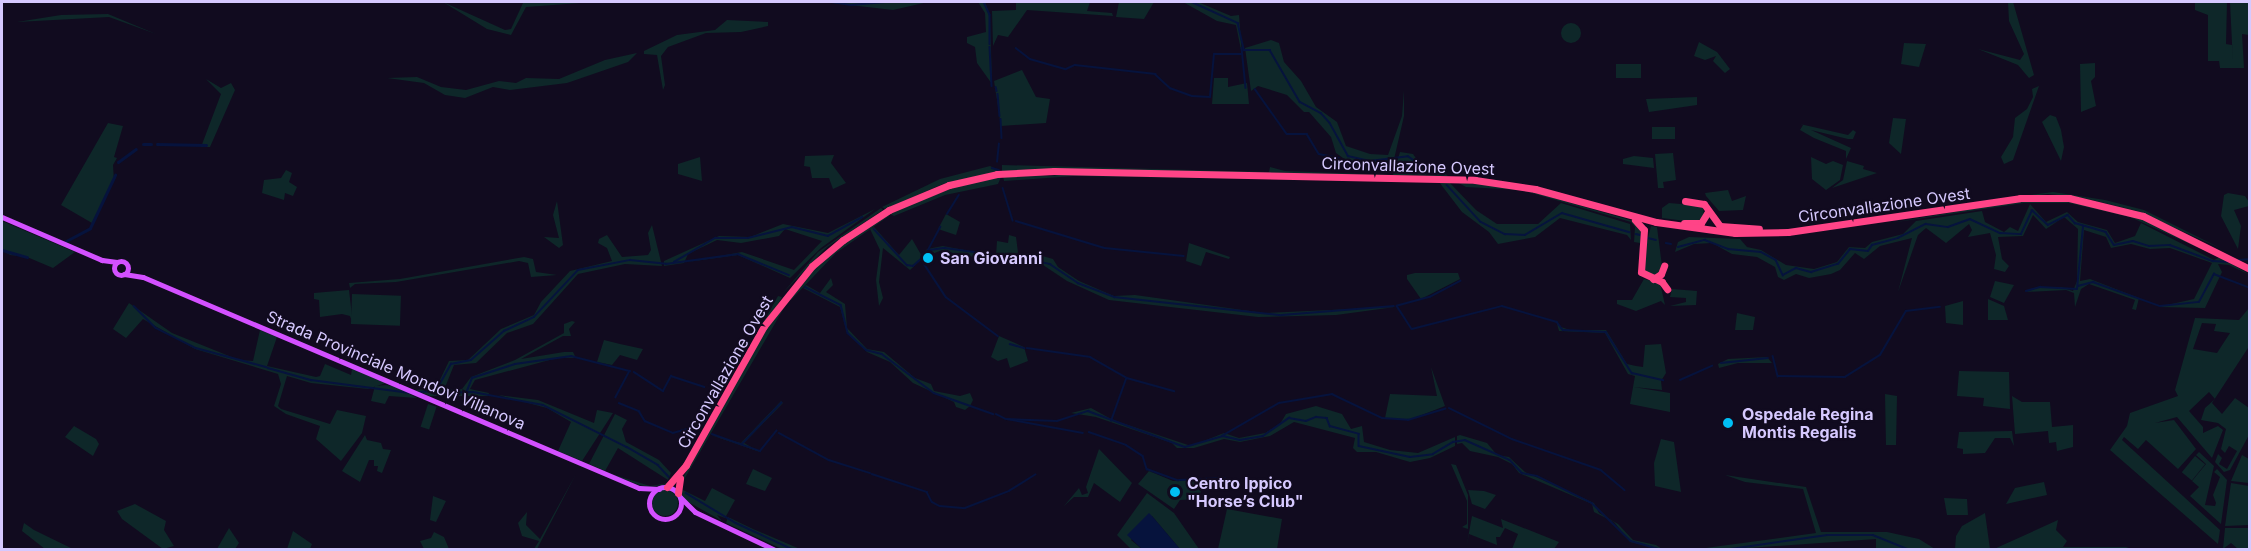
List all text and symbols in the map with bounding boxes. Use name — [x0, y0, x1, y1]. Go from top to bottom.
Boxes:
street label: Circonvallazione Ovest — [1321, 153, 1495, 179]
street label: Circonvallazione Ovest — [1797, 183, 1971, 227]
place label: San Giovanni — [940, 248, 1042, 268]
marker: San Giovanni — [921, 251, 935, 265]
street label: Circonvallazione Ovest — [673, 292, 777, 452]
street label: Strada Provinciale Mondovì Villanova — [264, 307, 528, 433]
place label: Ospedale Regina Montis Regalis — [1742, 404, 1873, 442]
marker: Ospedale Regina Montis Regalis — [1719, 414, 1737, 432]
place label: Centro Ippico "Horse’s Club" — [1187, 473, 1304, 511]
marker: Centro Ippico "Horse’s Club" — [1168, 485, 1182, 499]

